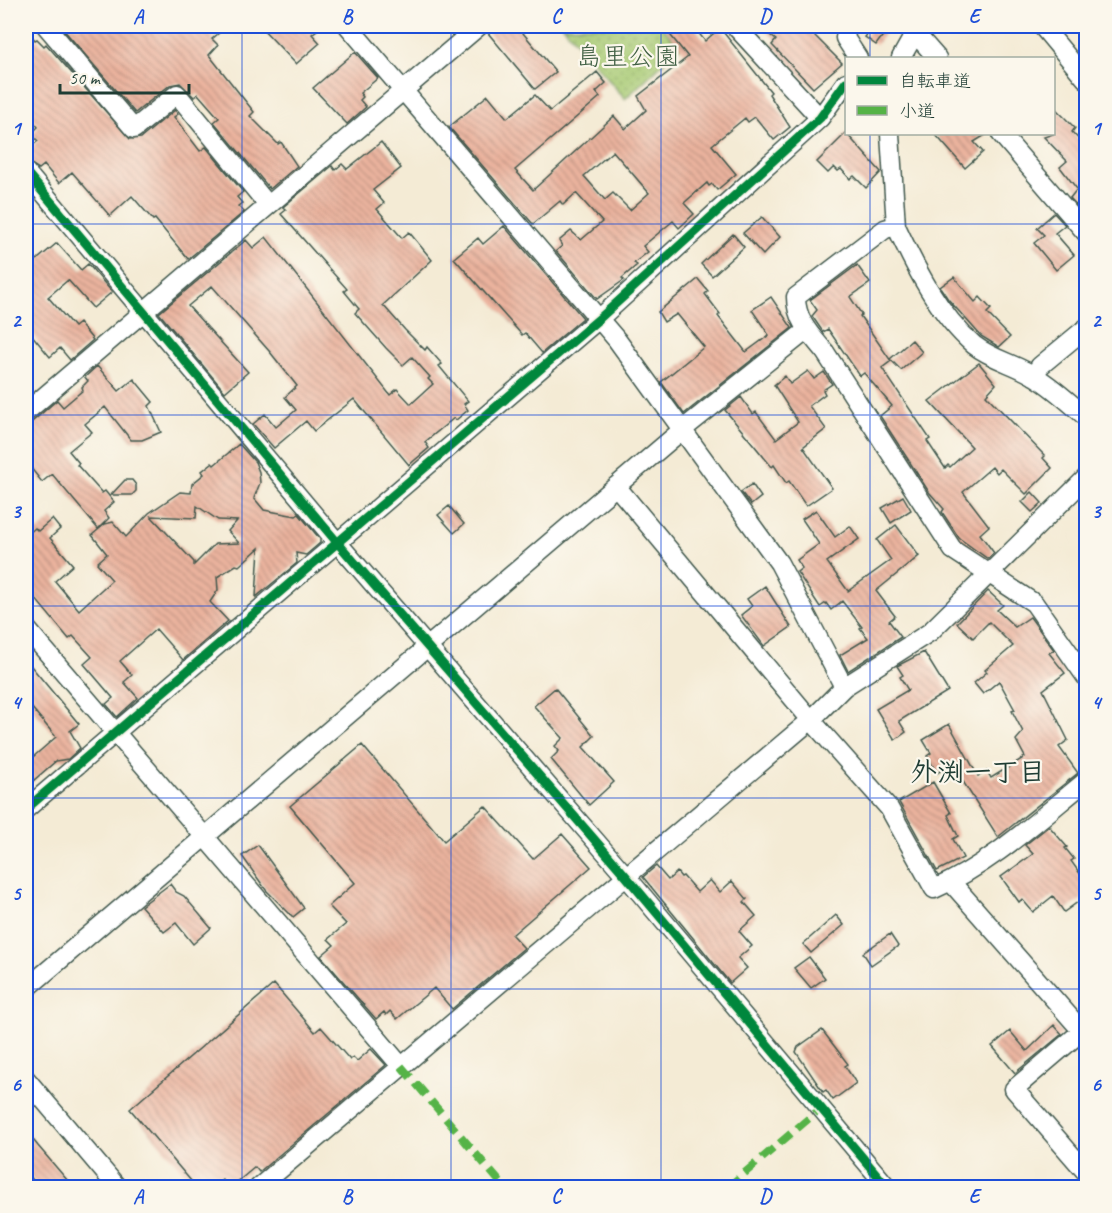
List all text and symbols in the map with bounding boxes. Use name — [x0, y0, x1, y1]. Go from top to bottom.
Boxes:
text: A — [133, 4, 145, 29]
text: B — [342, 4, 354, 29]
text: C — [551, 4, 563, 29]
text: D — [759, 4, 773, 29]
text: E — [969, 4, 983, 29]
park label: 島里公園 — [576, 40, 680, 73]
scale bar — [60, 57, 189, 95]
legend — [845, 57, 1055, 135]
text: 50 m — [69, 67, 102, 89]
text: 自転車道 — [899, 70, 971, 92]
text: 小道 — [899, 100, 935, 122]
text: 1 — [12, 116, 23, 141]
text: 1 — [1092, 116, 1103, 141]
text: 2 — [12, 308, 23, 333]
text: 2 — [1092, 308, 1103, 333]
text: 3 — [12, 499, 23, 524]
text: 3 — [1092, 499, 1103, 524]
text: 4 — [12, 690, 24, 715]
text: 4 — [1092, 690, 1104, 715]
district label: 外渕一丁目 — [911, 755, 1046, 789]
text: 5 — [12, 881, 23, 906]
text: 5 — [1092, 881, 1103, 906]
text: 6 — [11, 1072, 22, 1097]
text: 6 — [1091, 1072, 1102, 1097]
text: A — [133, 1184, 145, 1209]
text: B — [342, 1184, 354, 1209]
text: C — [551, 1184, 563, 1209]
text: D — [759, 1184, 773, 1209]
text: E — [969, 1184, 983, 1209]

